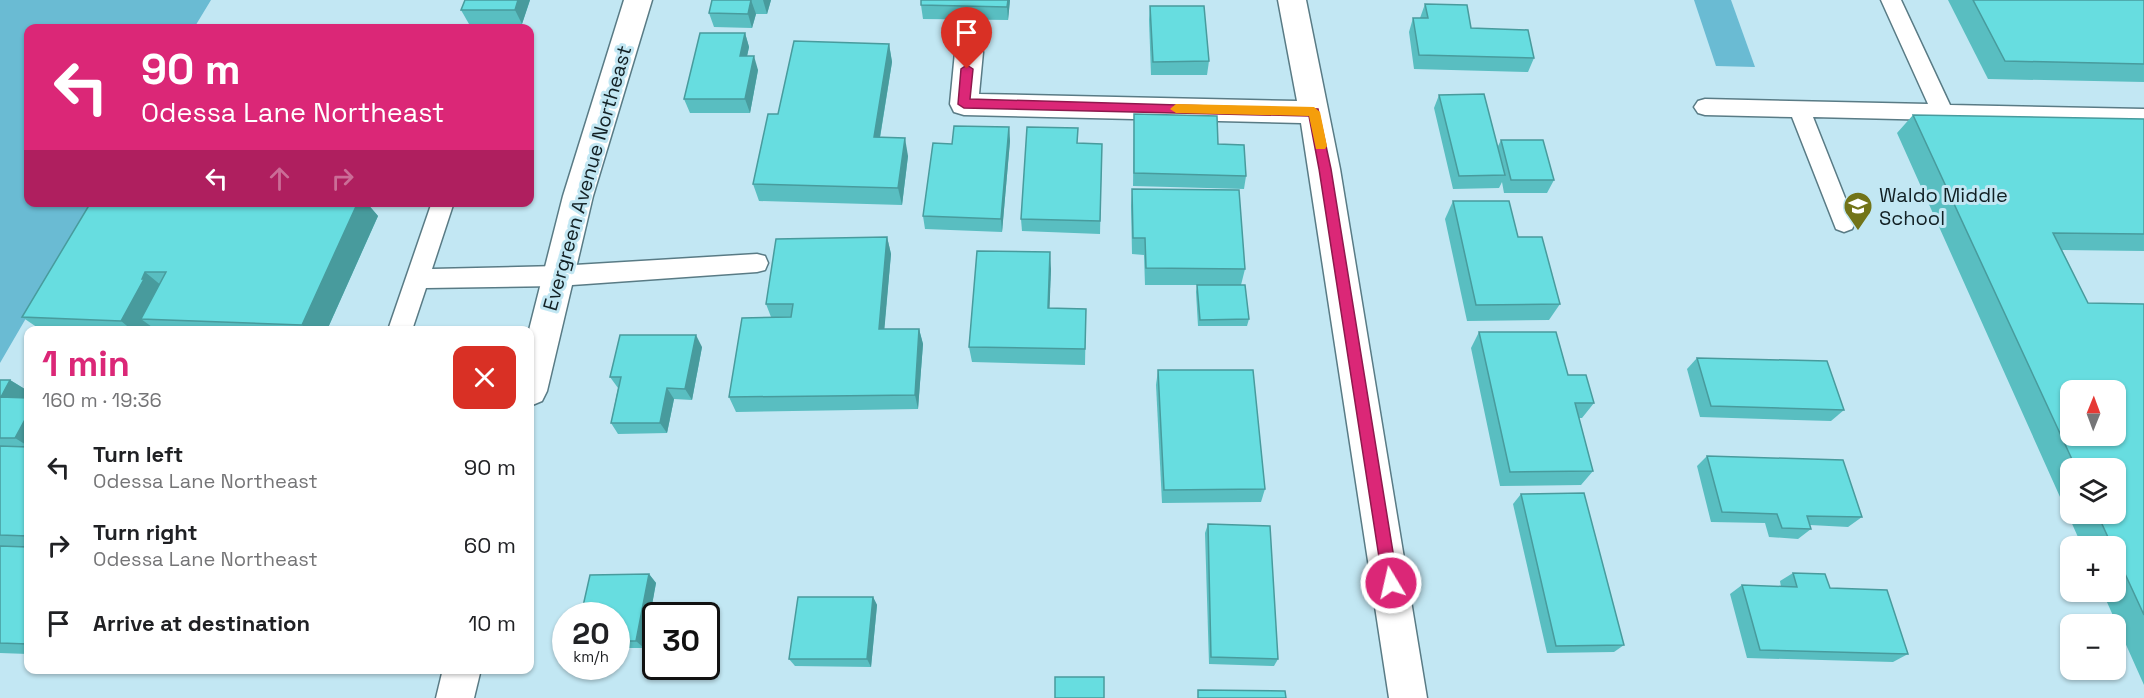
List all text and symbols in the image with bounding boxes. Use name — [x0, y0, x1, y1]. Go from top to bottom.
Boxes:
pin — [941, 7, 992, 69]
icon: arrive — [950, 16, 983, 49]
street label: Evergreen Avenue Northeast — [537, 42, 637, 314]
text: 90 m — [141, 43, 241, 96]
icon: left — [42, 48, 120, 126]
text: Odessa Lane Northeast — [141, 95, 445, 130]
icon: left — [200, 162, 233, 195]
icon: ahead — [263, 162, 296, 195]
icon: right — [326, 162, 359, 195]
place label: Waldo Middle School — [1879, 182, 2008, 231]
school or university icon: Waldo Middle School — [1842, 190, 1874, 232]
text: 1 min — [42, 341, 130, 387]
button: close — [453, 346, 516, 409]
north arrow — [2060, 380, 2126, 446]
map controls — [2060, 380, 2126, 680]
text: 160 m · 19:36 — [42, 387, 162, 413]
text: Turn left — [93, 440, 183, 468]
icon: left — [42, 451, 75, 484]
text: 90 m — [464, 453, 516, 481]
button: layers — [2060, 458, 2126, 524]
text: Odessa Lane Northeast — [93, 468, 318, 494]
text: Turn right — [93, 518, 198, 546]
icon: right — [42, 529, 75, 562]
text: 60 m — [464, 531, 516, 559]
button: + — [2060, 536, 2126, 602]
text: Odessa Lane Northeast — [93, 546, 318, 572]
position arrow — [1359, 551, 1423, 615]
speed limit sign: 30 — [642, 602, 720, 680]
icon: arrive — [42, 607, 75, 640]
text: Arrive at destination — [93, 609, 310, 637]
text: 10 m — [468, 609, 516, 637]
text: 20 — [572, 614, 610, 653]
button: − — [2060, 614, 2126, 680]
text: km/h — [573, 647, 609, 666]

